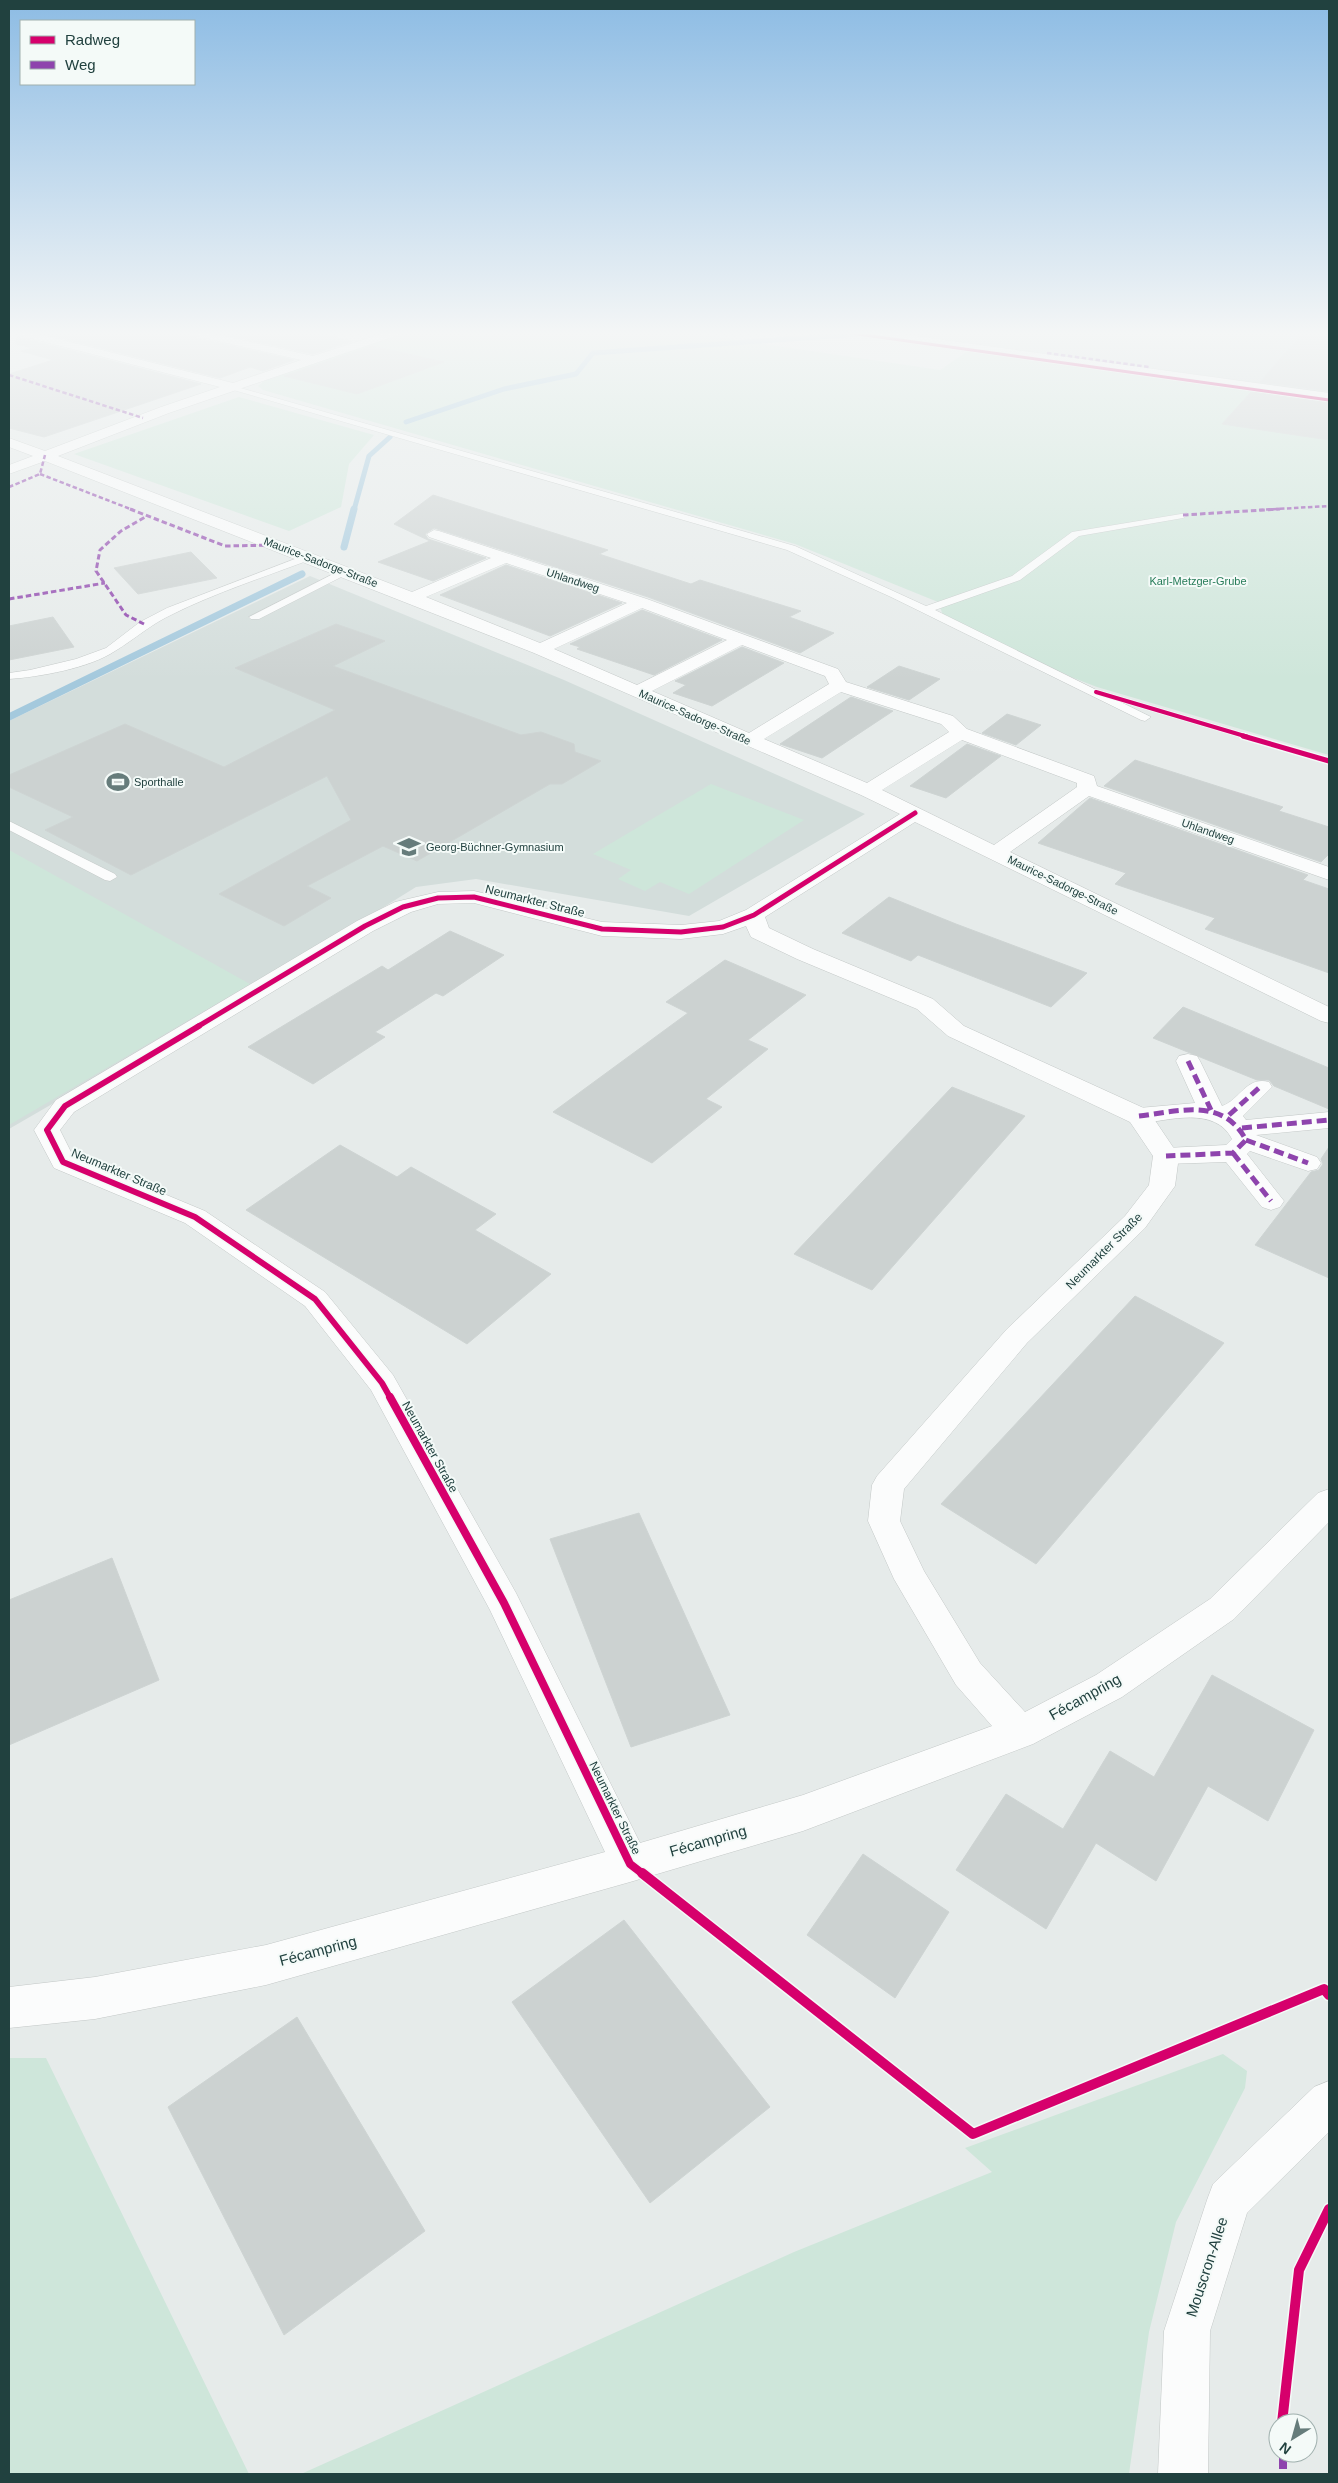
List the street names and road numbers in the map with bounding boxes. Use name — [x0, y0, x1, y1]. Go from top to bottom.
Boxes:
street label: Maurice-Sadorge-Straße — [262, 535, 380, 589]
street label: Uhlandweg — [545, 566, 601, 594]
street label: Maurice-Sadorge-Straße — [637, 687, 753, 747]
street label: Uhlandweg — [1180, 816, 1236, 846]
street label: Maurice-Sadorge-Straße — [1006, 853, 1120, 917]
street label: Neumarkter Straße — [484, 882, 587, 920]
street label: Neumarkter Straße — [69, 1146, 169, 1199]
street label: Neumarkter Straße — [1063, 1210, 1145, 1292]
street label: Neumarkter Straße — [399, 1399, 461, 1495]
street label: Fécampring — [1046, 1670, 1124, 1723]
street label: Neumarkter Straße — [586, 1759, 644, 1857]
street label: Fécampring — [667, 1821, 748, 1860]
street label: Fécampring — [277, 1932, 358, 1969]
street label: Mouscron-Allee — [1182, 2215, 1231, 2319]

